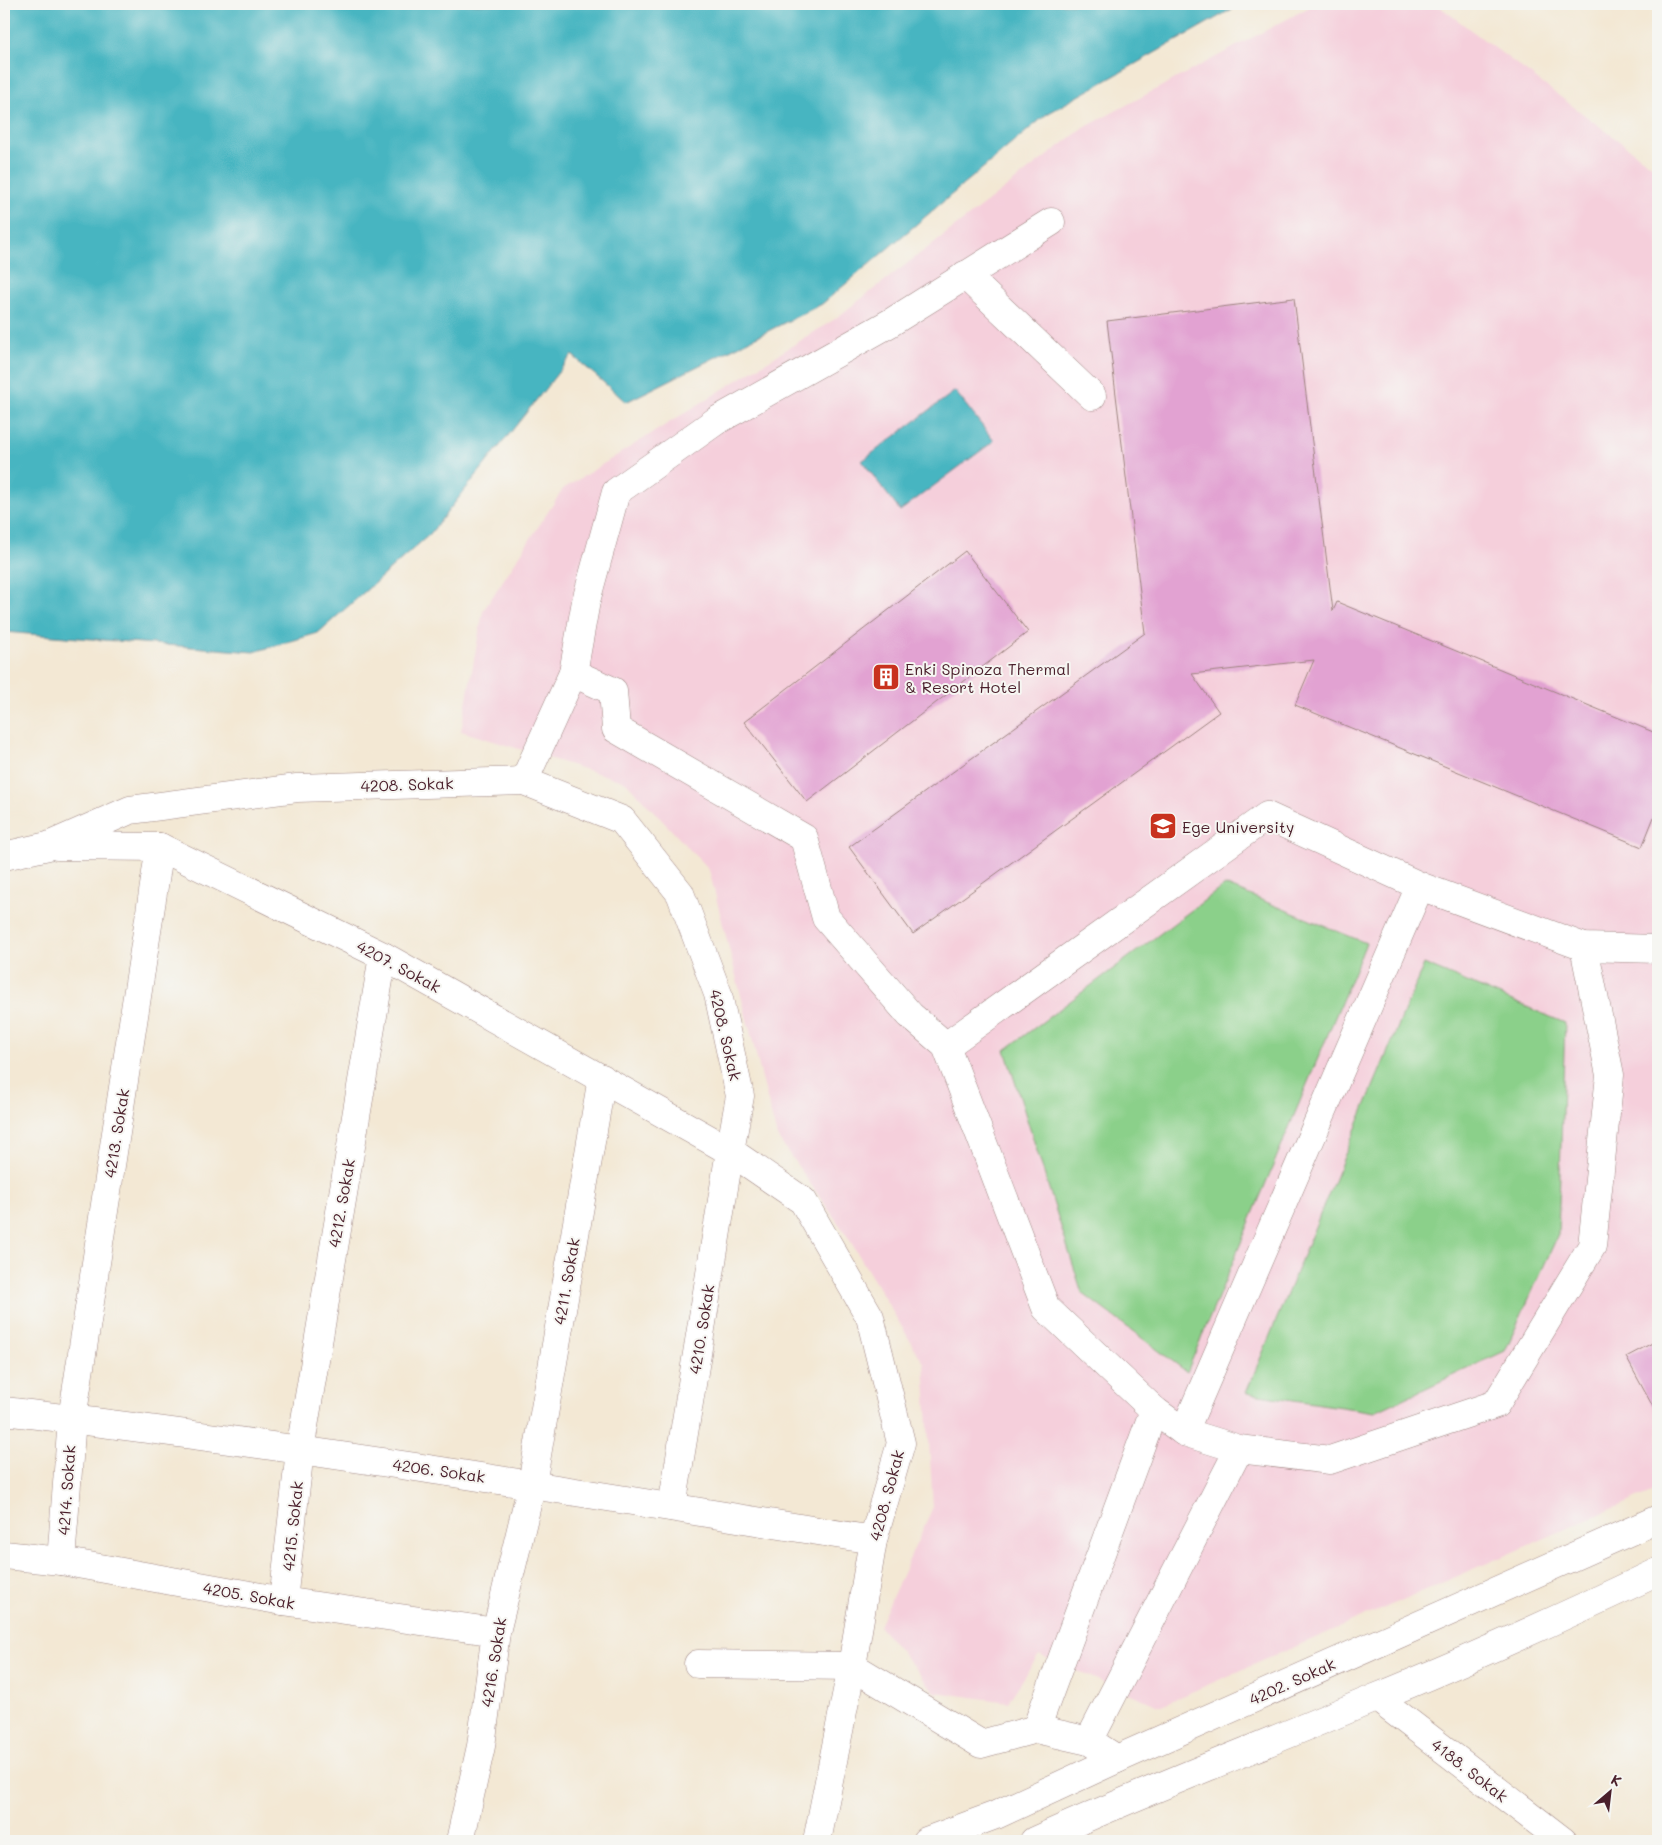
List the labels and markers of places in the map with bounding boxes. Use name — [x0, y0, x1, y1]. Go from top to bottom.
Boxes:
place label: Enki Spinoza Thermal & Resort Hotel — [905, 658, 1070, 697]
building icon: Enki Spinoza Thermal & Resort Hotel — [871, 662, 901, 692]
school or university icon: Ege University — [1148, 811, 1178, 841]
place label: Ege University — [1182, 816, 1294, 837]

